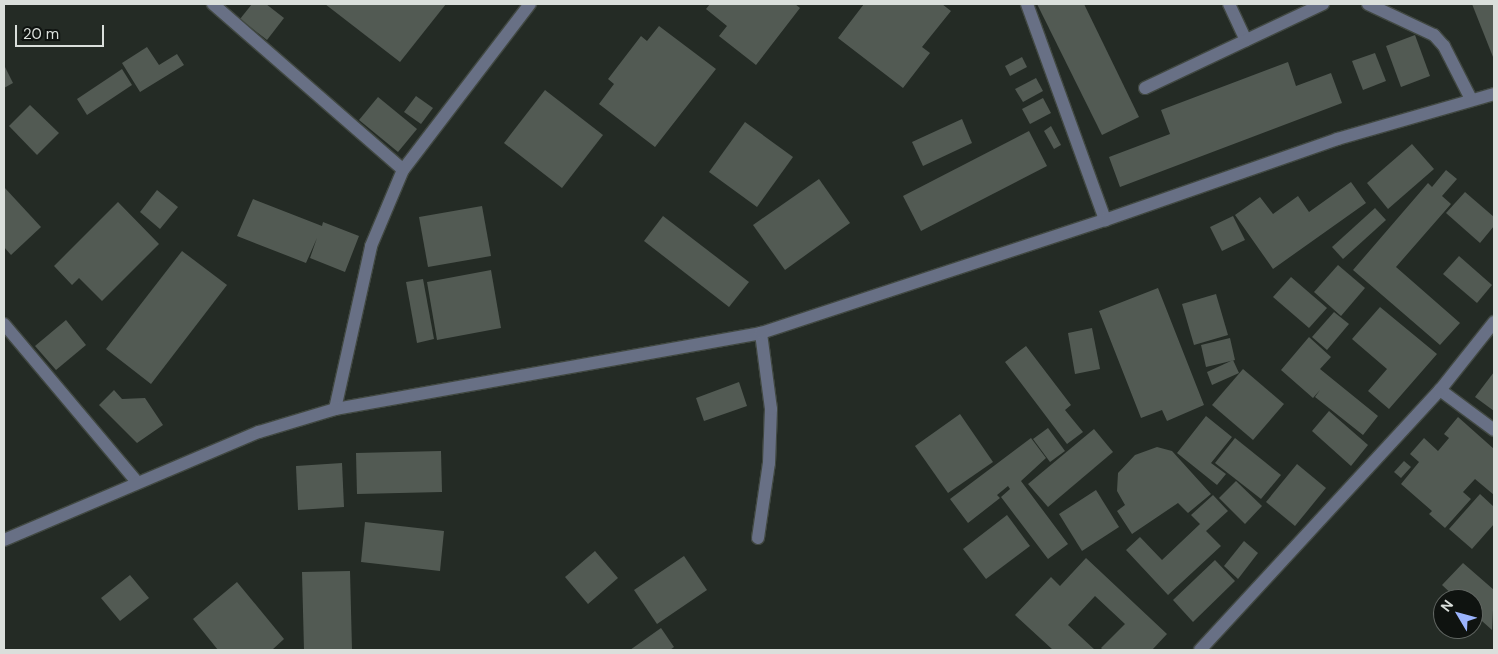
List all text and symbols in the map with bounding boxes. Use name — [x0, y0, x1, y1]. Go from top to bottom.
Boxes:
scale bar — [18, 15, 106, 47]
text: 20 m — [23, 24, 59, 44]
north arrow — [1433, 589, 1483, 639]
text: N — [1437, 596, 1457, 615]

